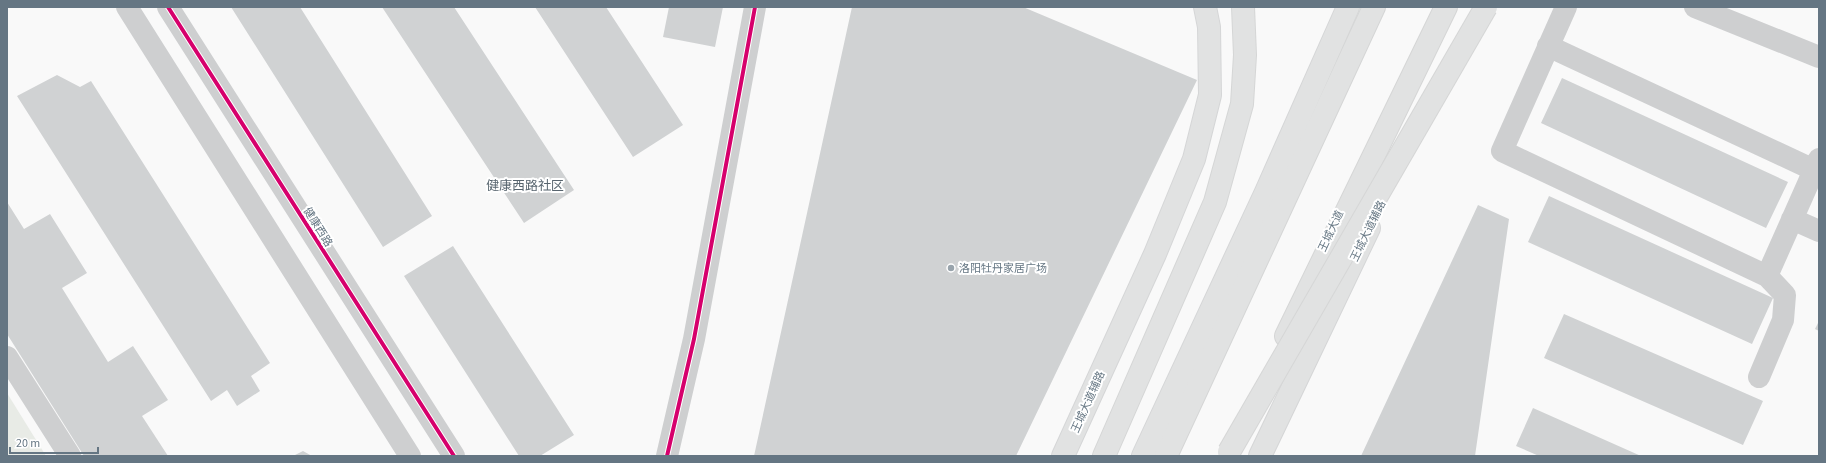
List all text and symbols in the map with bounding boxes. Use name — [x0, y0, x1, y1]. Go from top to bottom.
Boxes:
district label: 健康西路社区 — [486, 177, 564, 195]
street label: 王城大道辅路 — [1347, 198, 1389, 264]
street label: 健康西路 — [300, 204, 336, 250]
street label: 王城大道 — [1315, 208, 1347, 254]
place label: 洛阳牡丹家居广场 — [959, 261, 1047, 276]
marker: 洛阳牡丹家居广场 — [946, 263, 956, 273]
street label: 王城大道辅路 — [1068, 369, 1108, 435]
scale bar — [10, 429, 98, 455]
text: 20 m — [16, 435, 40, 452]

